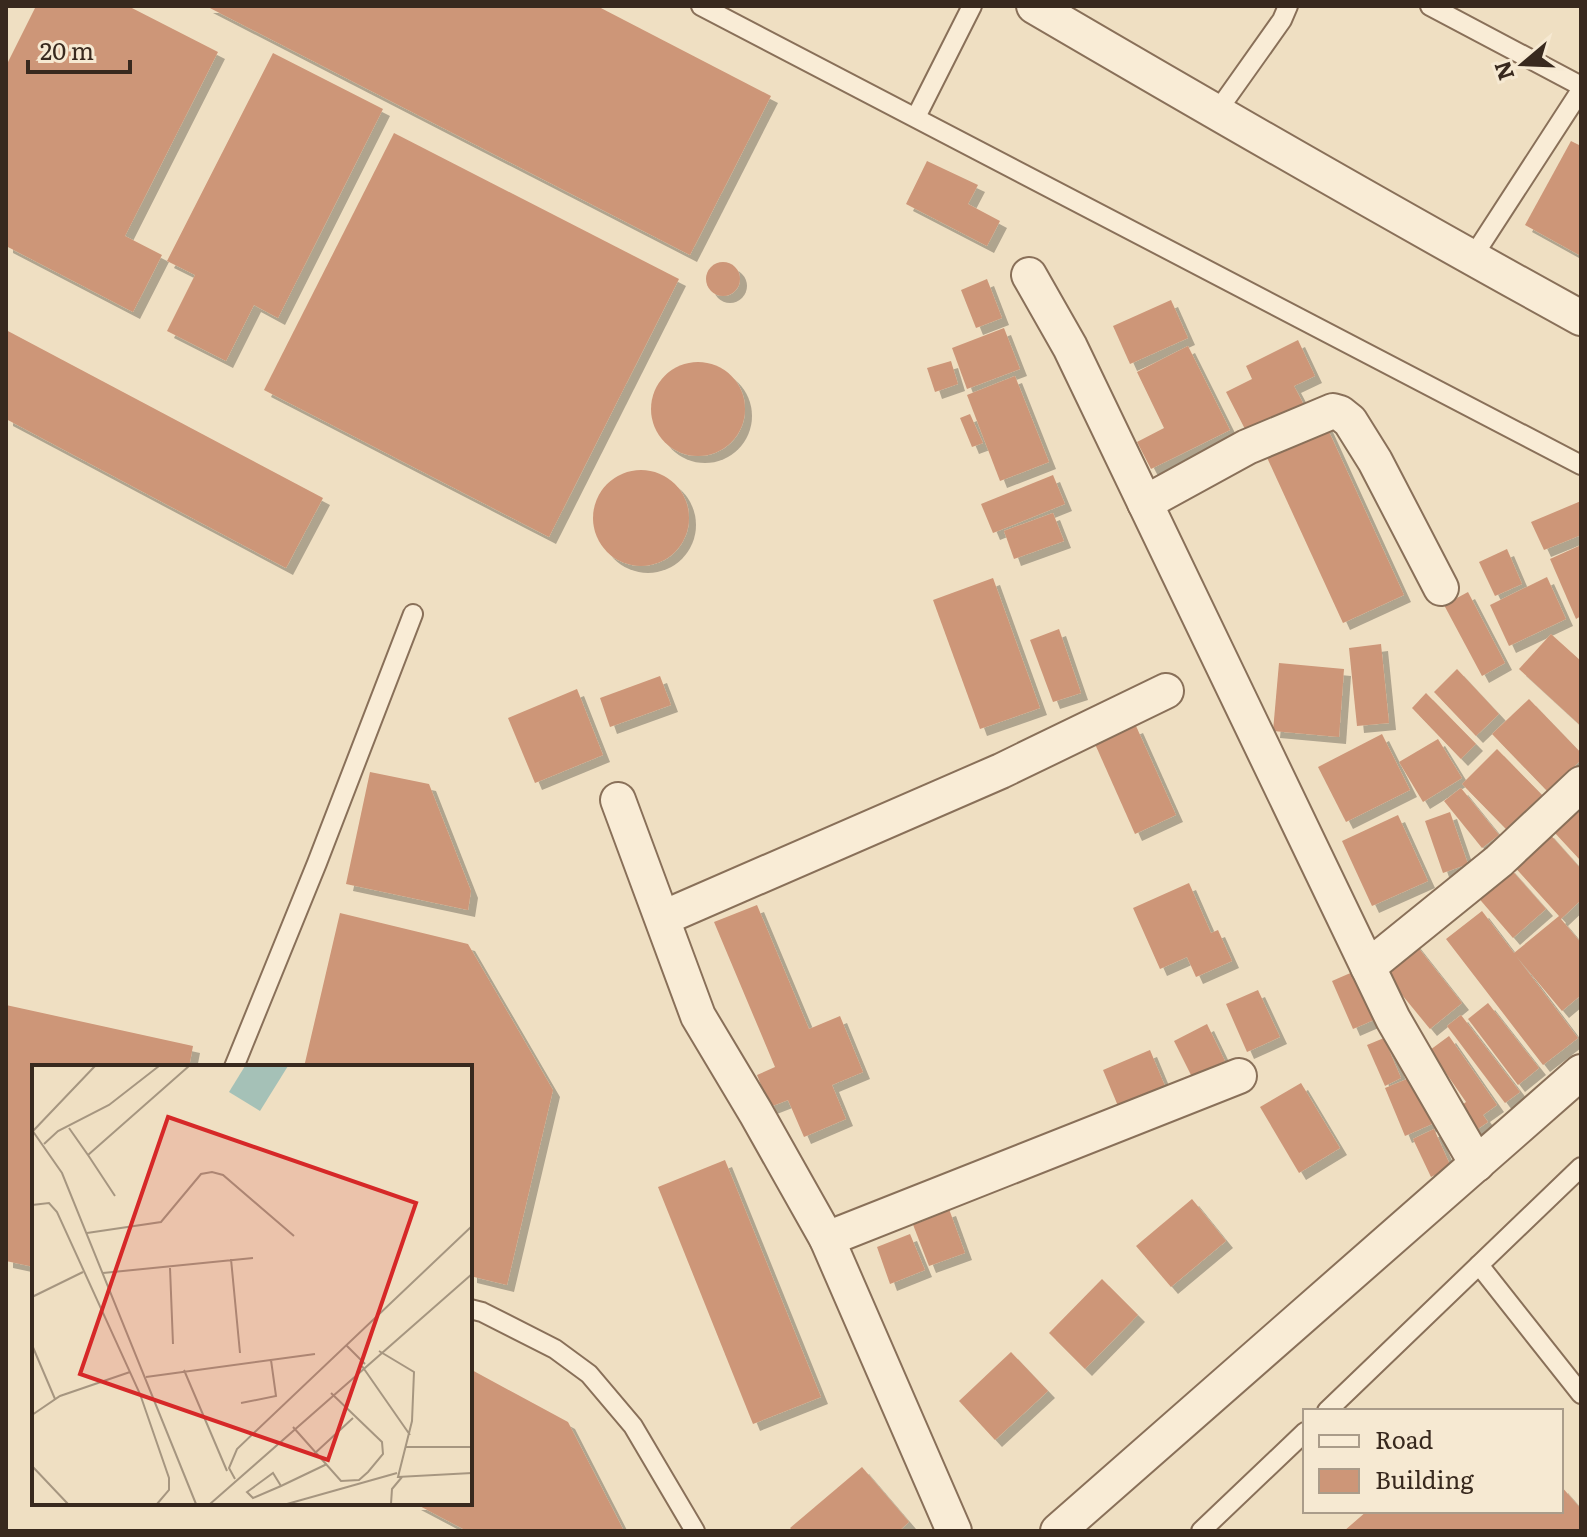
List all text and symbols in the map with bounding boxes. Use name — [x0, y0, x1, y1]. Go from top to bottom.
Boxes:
scale bar — [28, 24, 130, 74]
north arrow — [1483, 24, 1563, 104]
text: 20 m — [40, 32, 94, 67]
text: N — [1484, 57, 1521, 85]
inset map — [32, 1065, 472, 1505]
legend — [1303, 1409, 1563, 1513]
text: Road — [1375, 1421, 1434, 1456]
text: Building — [1375, 1461, 1474, 1496]

